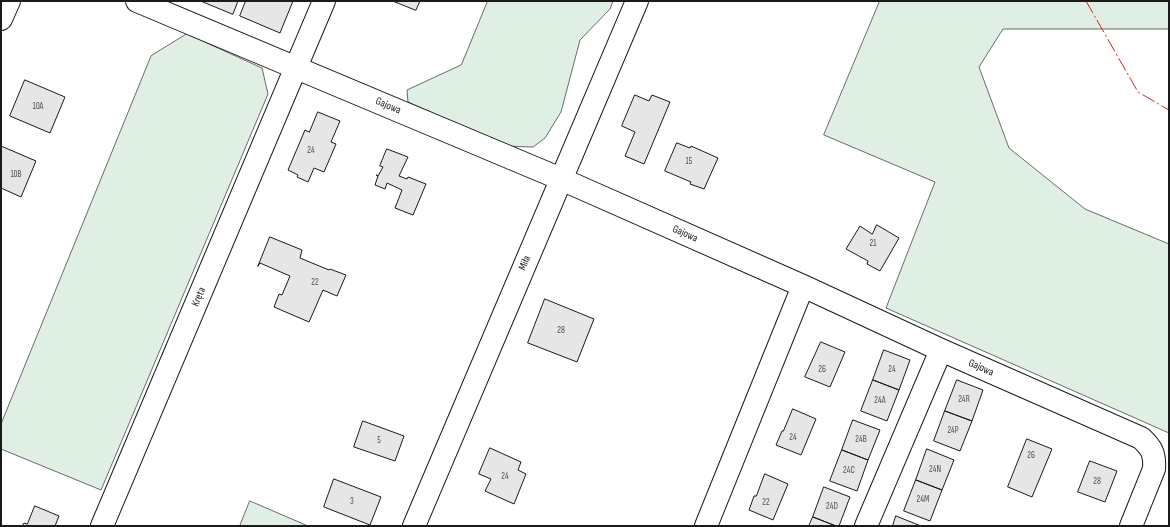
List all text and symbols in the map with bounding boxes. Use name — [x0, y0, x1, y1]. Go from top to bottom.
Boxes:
street label: Gajowa — [373, 95, 403, 117]
house number: 10A — [33, 102, 43, 112]
house number: 24 — [307, 146, 315, 156]
house number: 15 — [686, 157, 692, 167]
house number: 10B — [10, 170, 22, 180]
street label: Gajowa — [670, 223, 700, 245]
house number: 21 — [870, 239, 876, 249]
street label: Miła — [516, 254, 534, 272]
house number: 22 — [311, 278, 319, 288]
street label: Kręta — [189, 285, 209, 309]
house number: 28 — [557, 326, 565, 336]
street label: Gajowa — [966, 357, 996, 379]
house number: 26 — [818, 365, 826, 375]
house number: 24 — [888, 365, 896, 375]
house number: 24R — [958, 395, 970, 405]
house number: 24A — [874, 396, 886, 406]
house number: 24P — [947, 426, 959, 436]
house number: 24 — [789, 433, 797, 443]
house number: 24B — [855, 435, 867, 445]
house number: 5 — [377, 436, 381, 446]
house number: 26 — [1027, 451, 1035, 461]
house number: 24N — [929, 465, 941, 475]
house number: 24C — [843, 466, 855, 476]
house number: 24 — [501, 472, 509, 482]
house number: 28 — [1093, 477, 1101, 487]
house number: 24M — [917, 495, 929, 505]
house number: 3 — [350, 497, 354, 507]
house number: 22 — [762, 498, 770, 508]
house number: 24D — [826, 502, 838, 512]

